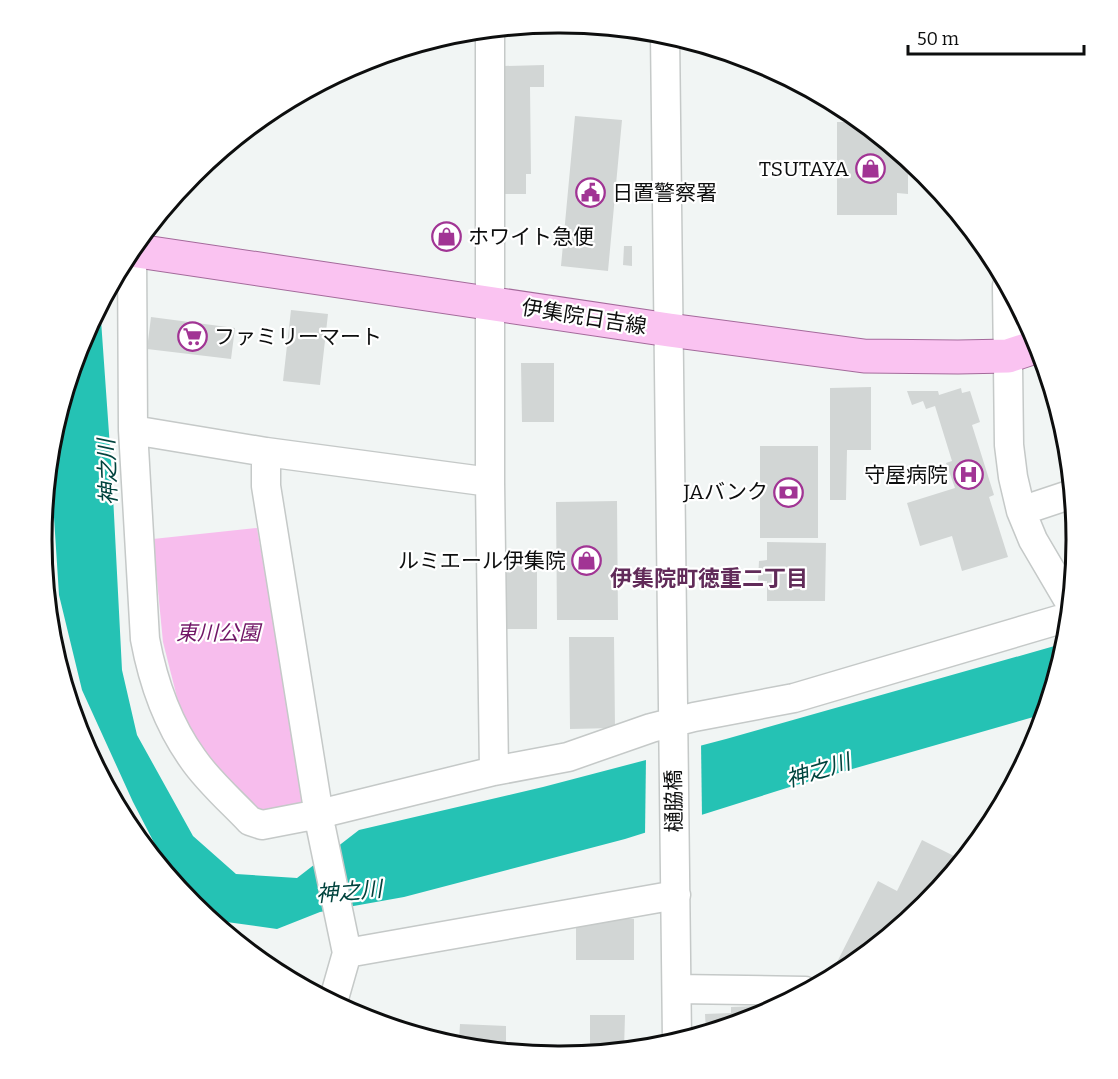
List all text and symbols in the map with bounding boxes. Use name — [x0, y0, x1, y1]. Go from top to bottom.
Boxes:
scale bar — [908, 18, 1084, 56]
text: 50 m — [917, 28, 959, 50]
shop icon: TSUTAYA — [854, 153, 886, 185]
place label: TSUTAYA — [759, 156, 849, 182]
public building icon: 日置警察署 — [575, 177, 607, 209]
place label: 日置警察署 — [612, 180, 717, 206]
shop icon: ホワイト急便 — [431, 221, 463, 253]
place label: ホワイト急便 — [468, 224, 594, 250]
street label: 伊集院日吉線 — [520, 294, 648, 340]
supermarket icon: ファミリーマート — [177, 321, 209, 353]
place label: ファミリーマート — [214, 324, 382, 350]
water label: 神之川 — [93, 437, 122, 505]
hospital icon: 守屋病院 — [953, 459, 985, 491]
place label: 守屋病院 — [864, 462, 948, 488]
bank icon: JAバンク — [773, 476, 805, 508]
place label: JAバンク — [682, 479, 768, 505]
shop icon: ルミエール伊集院 — [571, 545, 603, 577]
place label: ルミエール伊集院 — [398, 548, 566, 574]
district label: 伊集院町徳重二丁目 — [610, 565, 808, 592]
park label: 東川公園 — [176, 620, 263, 646]
water label: 神之川 — [783, 747, 856, 793]
street label: 樋脇橋 — [660, 769, 688, 833]
water label: 神之川 — [315, 875, 385, 908]

